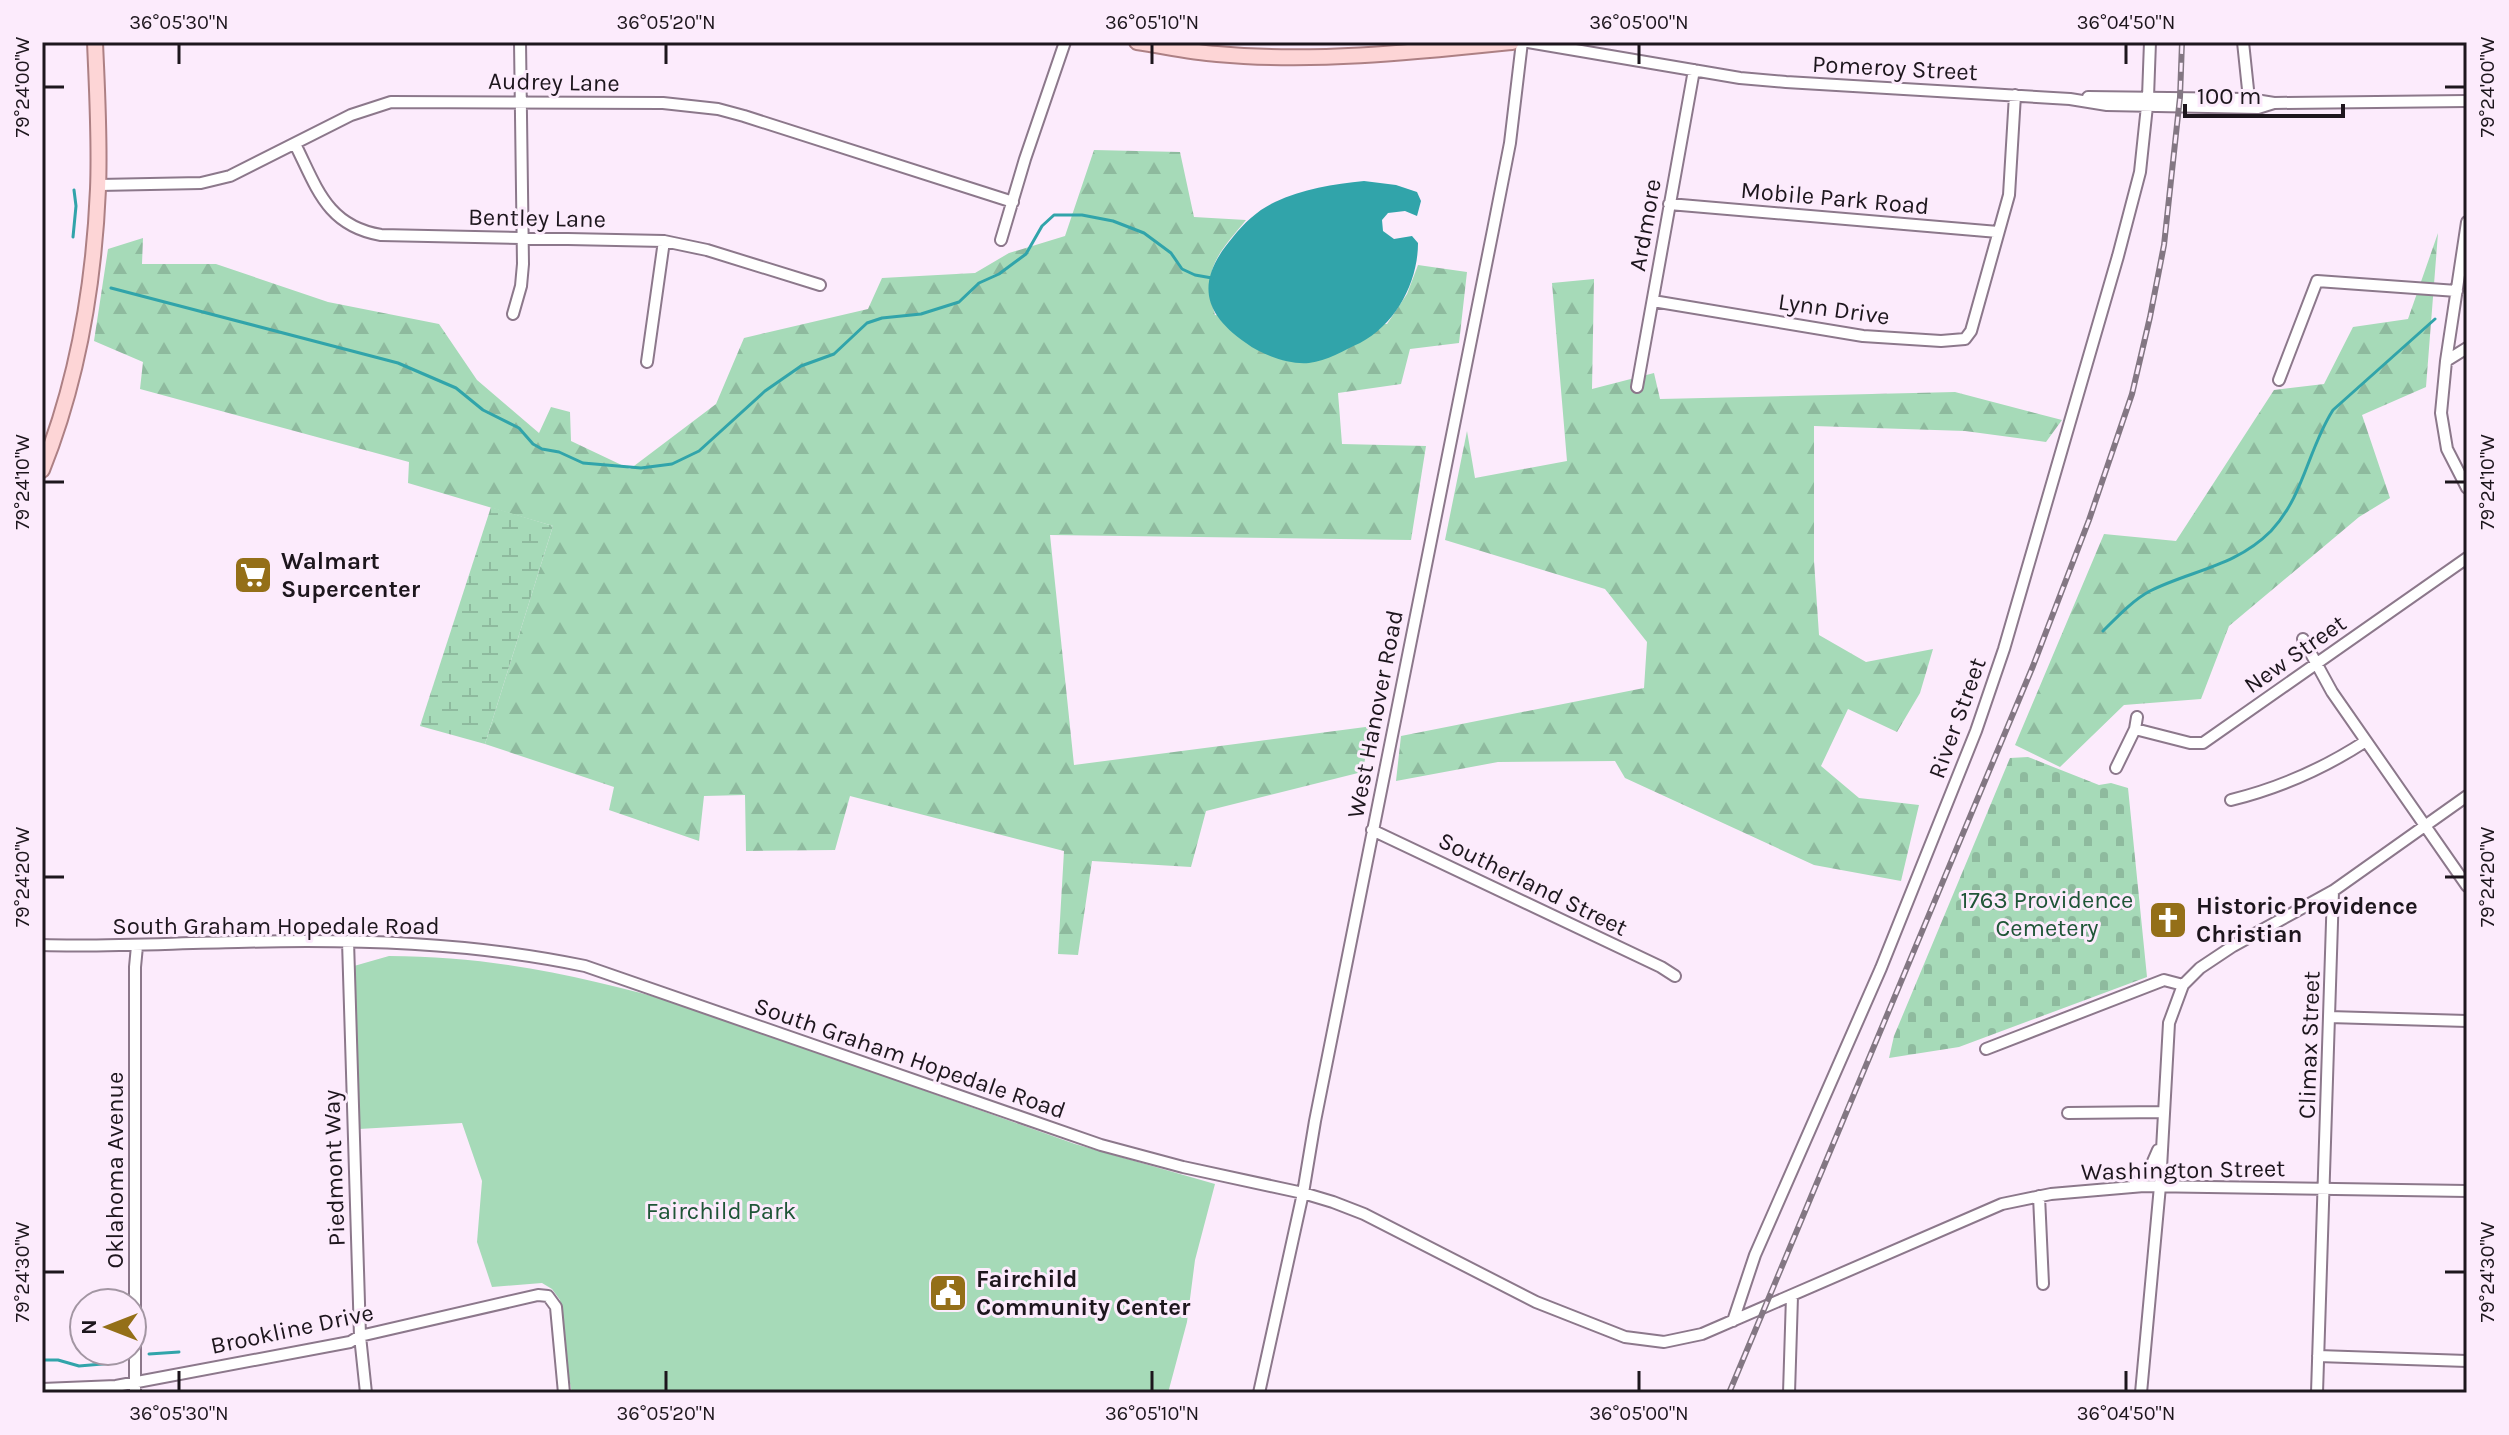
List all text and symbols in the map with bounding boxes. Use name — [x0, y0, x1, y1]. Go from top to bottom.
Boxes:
text: 36°05'30"N — [129, 11, 229, 34]
text: 36°05'20"N — [616, 11, 716, 34]
text: 36°05'10"N — [1105, 11, 1199, 34]
text: 36°05'00"N — [1589, 11, 1689, 34]
text: 36°04'50"N — [2077, 11, 2175, 34]
text: 79°24'00"W — [11, 36, 34, 137]
text: 79°24'00"W — [2476, 36, 2499, 137]
street label: Pomeroy Street — [1812, 50, 1978, 86]
street label: Audrey Lane — [488, 67, 620, 97]
scale bar — [2185, 68, 2343, 118]
text: 100 m — [2197, 82, 2262, 110]
street label: Mobile Park Road — [1740, 176, 1930, 220]
street label: Ardmore — [1623, 177, 1667, 273]
street label: Bentley Lane — [468, 203, 606, 233]
street label: Lynn Drive — [1776, 287, 1892, 331]
text: 79°24'10"W — [11, 434, 34, 530]
text: 79°24'10"W — [2476, 434, 2499, 530]
place label: Walmart Supercenter — [281, 547, 421, 603]
supermarket icon: Walmart Supercenter — [232, 554, 274, 596]
street label: West Hanover Road — [1341, 608, 1409, 820]
street label: New Street — [2239, 609, 2351, 699]
street label: River Street — [1922, 654, 1992, 782]
street label: Southerland Street — [1434, 826, 1632, 942]
text: 79°24'20"W — [11, 827, 34, 927]
text: 79°24'20"W — [2476, 827, 2499, 927]
park label: 1763 Providence Cemetery — [1961, 886, 2133, 942]
place label: Historic Providence Christian — [2196, 892, 2418, 948]
church icon: Historic Providence Christian — [2147, 899, 2189, 941]
street label: South Graham Hopedale Road — [112, 912, 440, 940]
street label: Climax Street — [2292, 971, 2326, 1119]
street label: South Graham Hopedale Road — [751, 991, 1069, 1125]
street label: Oklahoma Avenue — [101, 1072, 129, 1268]
street label: Piedmont Way — [317, 1089, 351, 1247]
street label: Washington Street — [2081, 1154, 2285, 1186]
park label: Fairchild Park — [646, 1197, 796, 1225]
text: 79°24'30"W — [11, 1221, 34, 1322]
text: 79°24'30"W — [2476, 1221, 2499, 1322]
place label: Fairchild Community Center — [976, 1265, 1191, 1321]
public building icon: Fairchild Community Center — [927, 1272, 969, 1314]
north arrow — [68, 1287, 148, 1367]
street label: Brookline Drive — [208, 1298, 376, 1360]
text: N — [76, 1319, 102, 1335]
text: 36°05'30"N — [129, 1402, 229, 1425]
text: 36°05'20"N — [616, 1402, 716, 1425]
text: 36°05'10"N — [1105, 1402, 1199, 1425]
text: 36°05'00"N — [1589, 1402, 1689, 1425]
text: 36°04'50"N — [2077, 1402, 2175, 1425]

